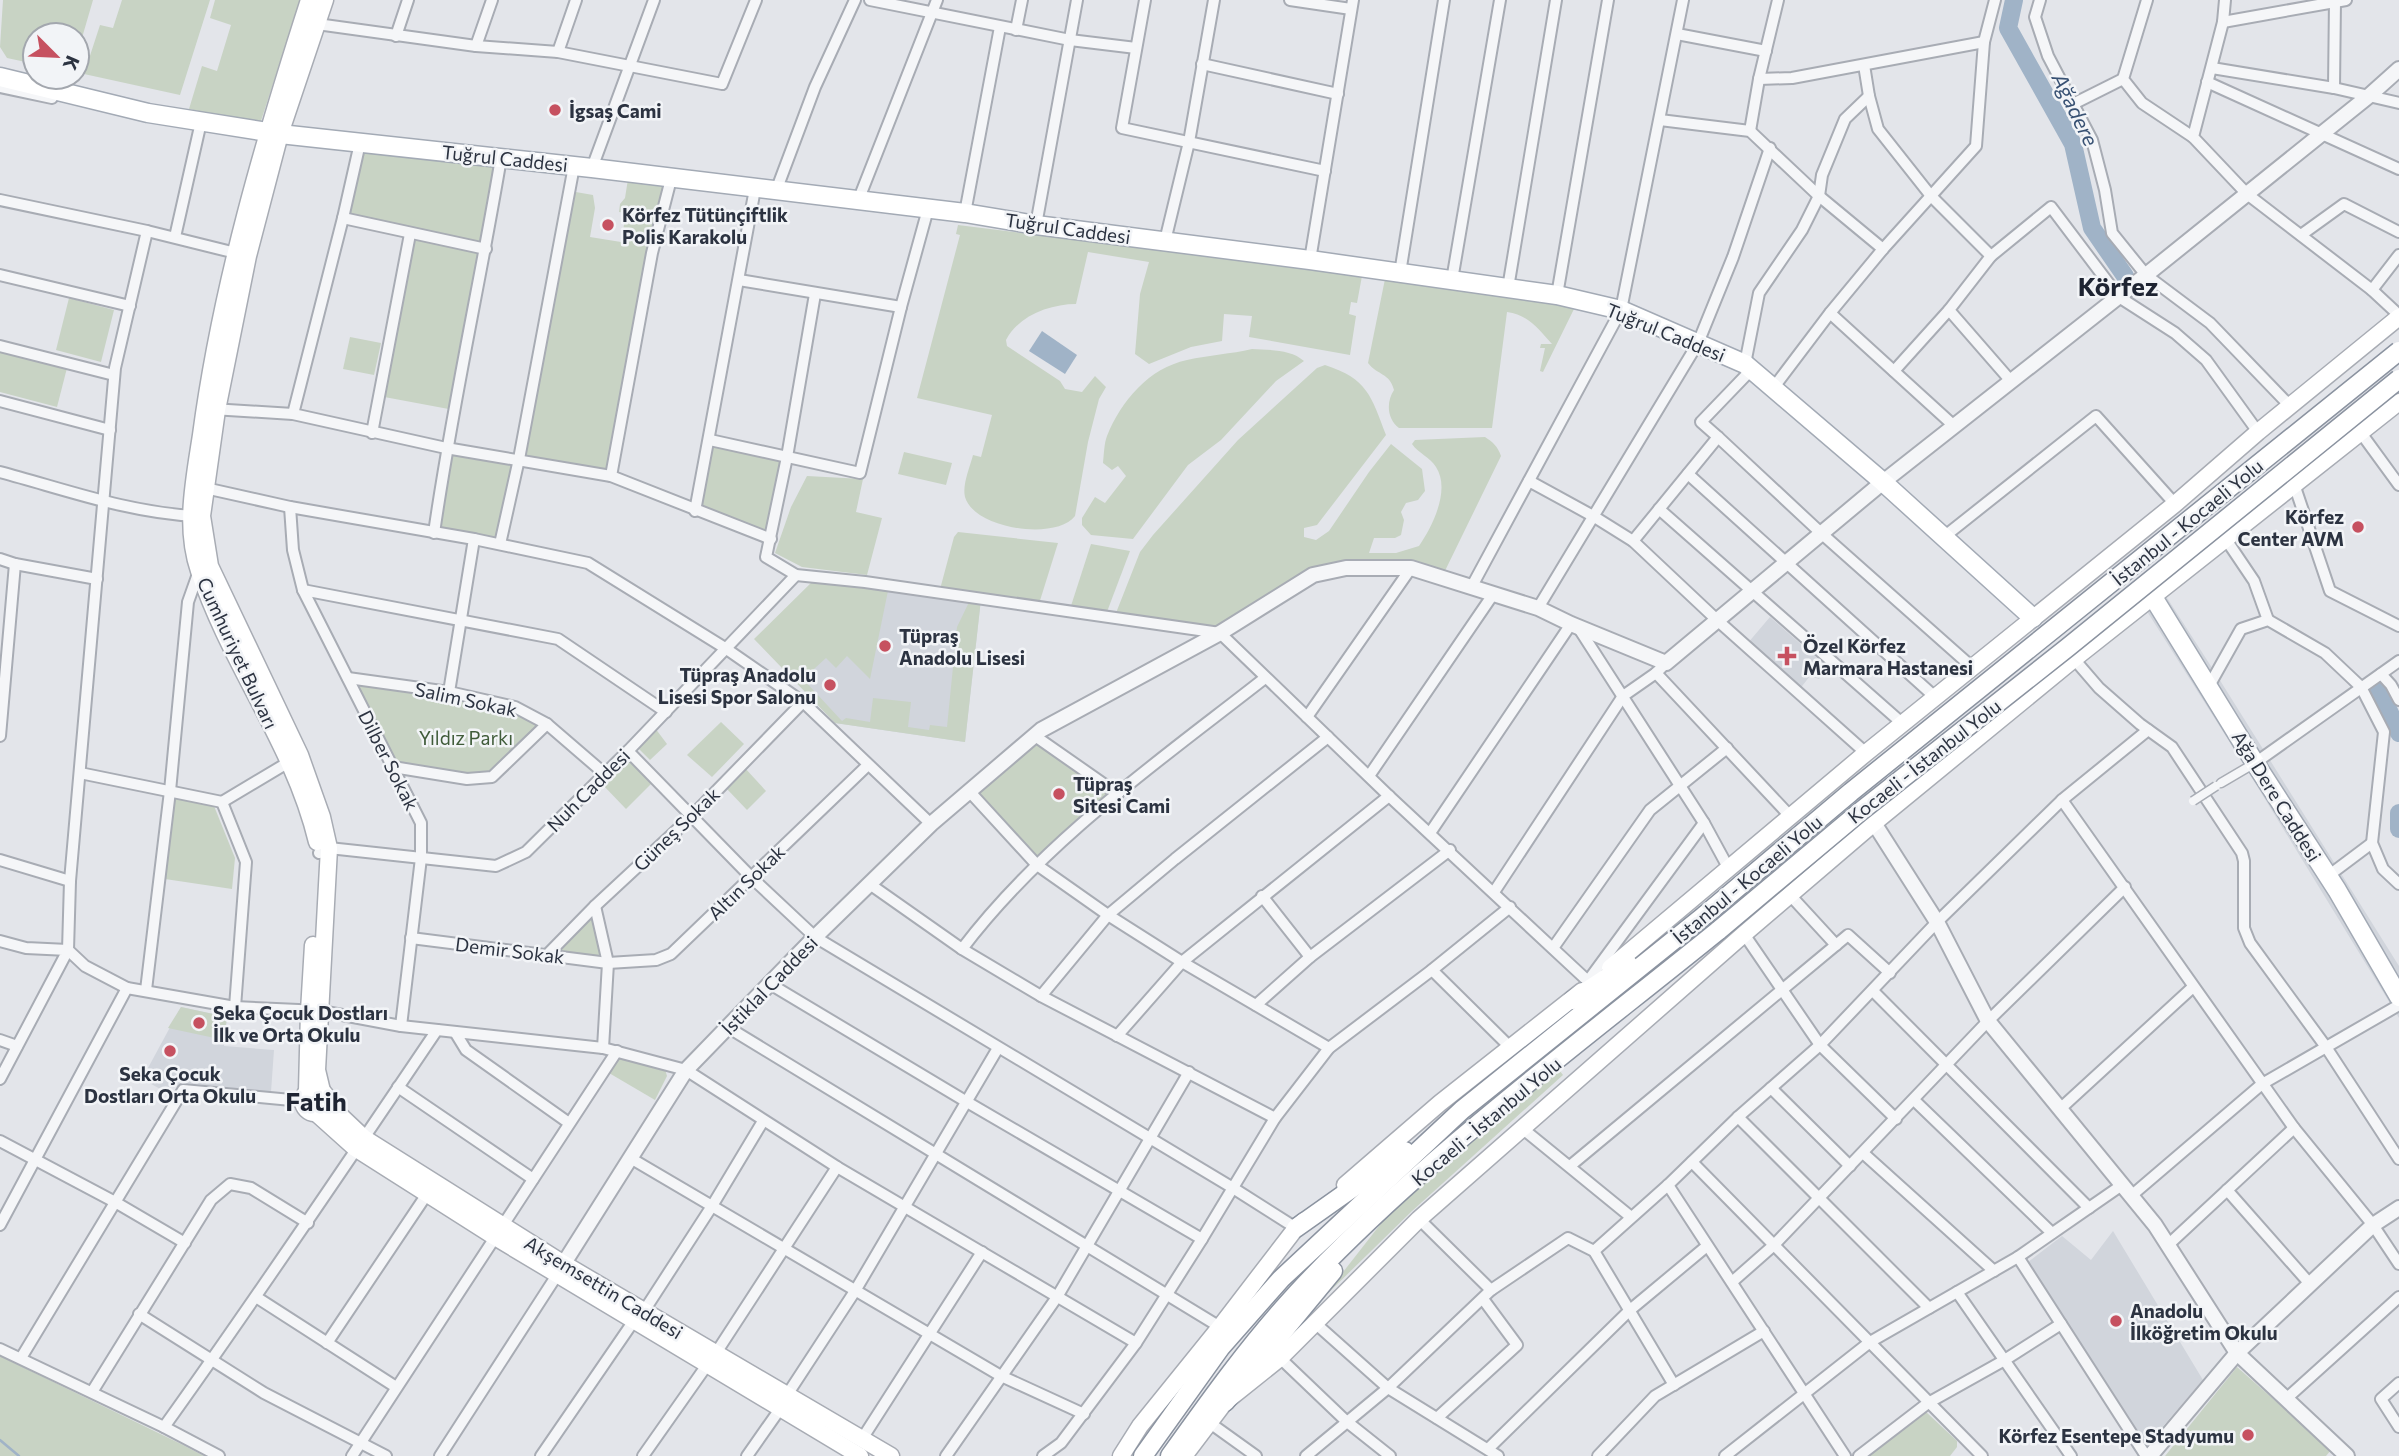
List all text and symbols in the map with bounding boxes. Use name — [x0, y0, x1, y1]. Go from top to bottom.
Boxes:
north arrow — [21, 21, 91, 91]
text: K — [59, 52, 85, 74]
water label: Ağadere — [2047, 67, 2104, 150]
place label: İgsaş Cami — [569, 99, 662, 122]
marker: İgsaş Cami — [547, 102, 563, 118]
street label: Tuğrul Caddesi — [441, 140, 569, 176]
place label: Körfez Tütünçiftlik Polis Karakolu — [622, 203, 788, 248]
street label: Tuğrul Caddesi — [1004, 208, 1132, 248]
marker: Körfez Tütünçiftlik Polis Karakolu — [600, 217, 616, 233]
district label: Körfez — [2078, 270, 2158, 301]
street label: Tuğrul Caddesi — [1603, 298, 1729, 366]
street label: İstanbul - Kocaeli Yolu — [2107, 454, 2267, 590]
place label: Körfez Center AVM — [2237, 505, 2344, 550]
marker: Körfez Center AVM — [2350, 519, 2366, 535]
street label: Cumhuriyet Bulvarı — [193, 574, 283, 732]
place label: Tüpraş Anadolu Lisesi — [899, 624, 1025, 669]
place label: Özel Körfez Marmara Hastanesi — [1803, 634, 1973, 679]
marker: Tüpraş Anadolu Lisesi — [877, 638, 893, 654]
marker: Özel Körfez Marmara Hastanesi — [1777, 646, 1797, 666]
place label: Tüpraş Anadolu Lisesi Spor Salonu — [658, 663, 816, 708]
street label: Salim Sokak — [413, 677, 519, 721]
marker: Tüpraş Anadolu Lisesi Spor Salonu — [822, 677, 838, 693]
street label: Kocaeli - İstanbul Yolu — [1843, 694, 2005, 828]
street label: Dilber Sokak — [354, 706, 424, 814]
park label: Yıldız Parkı — [419, 726, 513, 749]
street label: Ağa Dere Caddesi — [2228, 726, 2326, 866]
street label: Nuh Caddesi — [542, 744, 634, 836]
place label: Tüpraş Sitesi Cami — [1073, 772, 1170, 817]
street label: Güneş Sokak — [628, 782, 724, 876]
marker: Tüpraş Sitesi Cami — [1051, 786, 1067, 802]
street label: İstanbul - Kocaeli Yolu — [1668, 810, 1826, 948]
street label: Altın Sokak — [703, 840, 789, 924]
street label: İstiklal Caddesi — [716, 931, 822, 1039]
street label: Demir Sokak — [454, 932, 566, 968]
place label: Seka Çocuk Dostları İlk ve Orta Okulu — [213, 1001, 388, 1046]
marker: Seka Çocuk Dostları İlk ve Orta Okulu — [191, 1015, 207, 1031]
marker: Seka Çocuk Dostları Orta Okulu — [162, 1043, 178, 1059]
street label: Kocaeli - İstanbul Yolu — [1407, 1052, 1565, 1190]
place label: Seka Çocuk Dostları Orta Okulu — [84, 1062, 256, 1107]
district label: Fatih — [285, 1085, 347, 1116]
street label: Akşemsettin Caddesi — [521, 1231, 687, 1343]
place label: Anadolu İlköğretim Okulu — [2130, 1299, 2278, 1344]
marker: Anadolu İlköğretim Okulu — [2108, 1313, 2124, 1329]
place label: Körfez Esentepe Stadyumu — [1999, 1424, 2234, 1447]
marker: Körfez Esentepe Stadyumu — [2240, 1427, 2256, 1443]

